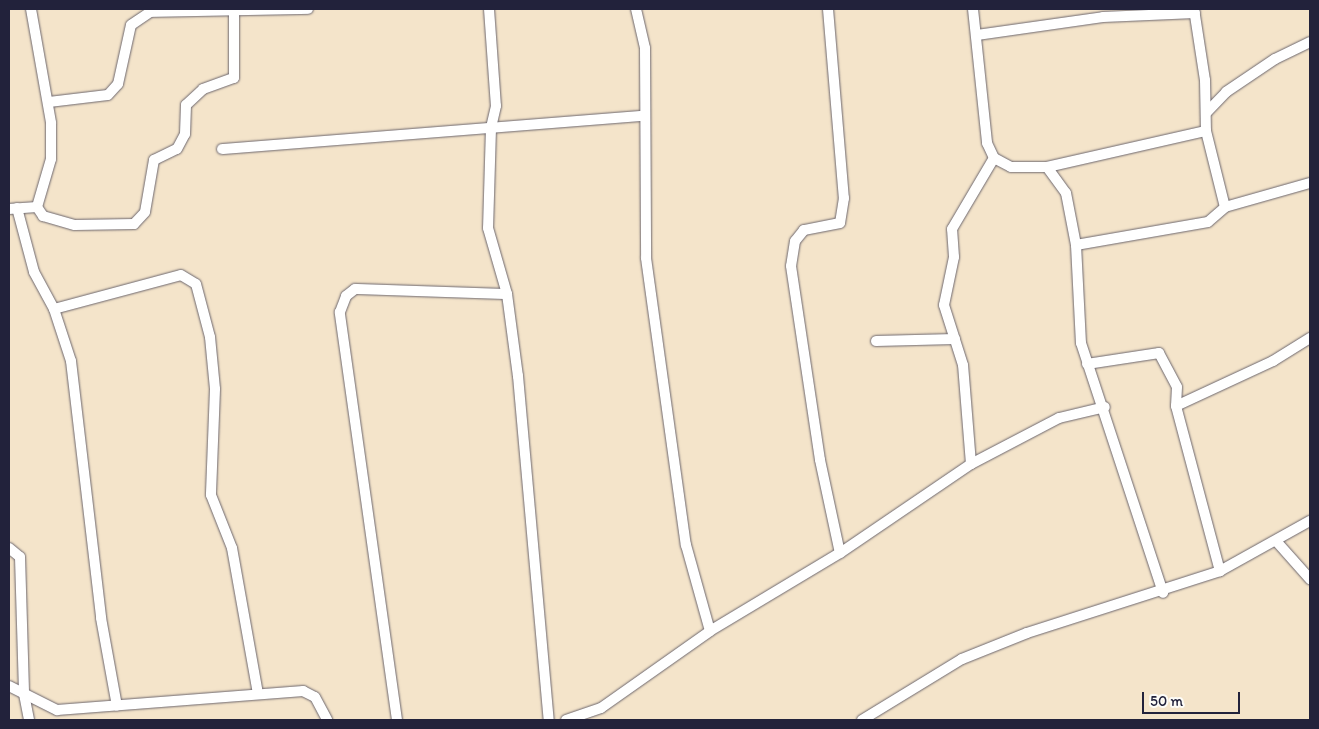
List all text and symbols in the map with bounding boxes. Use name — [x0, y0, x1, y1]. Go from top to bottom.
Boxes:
scale bar — [1144, 682, 1242, 714]
text: 50 m — [1150, 692, 1183, 710]

